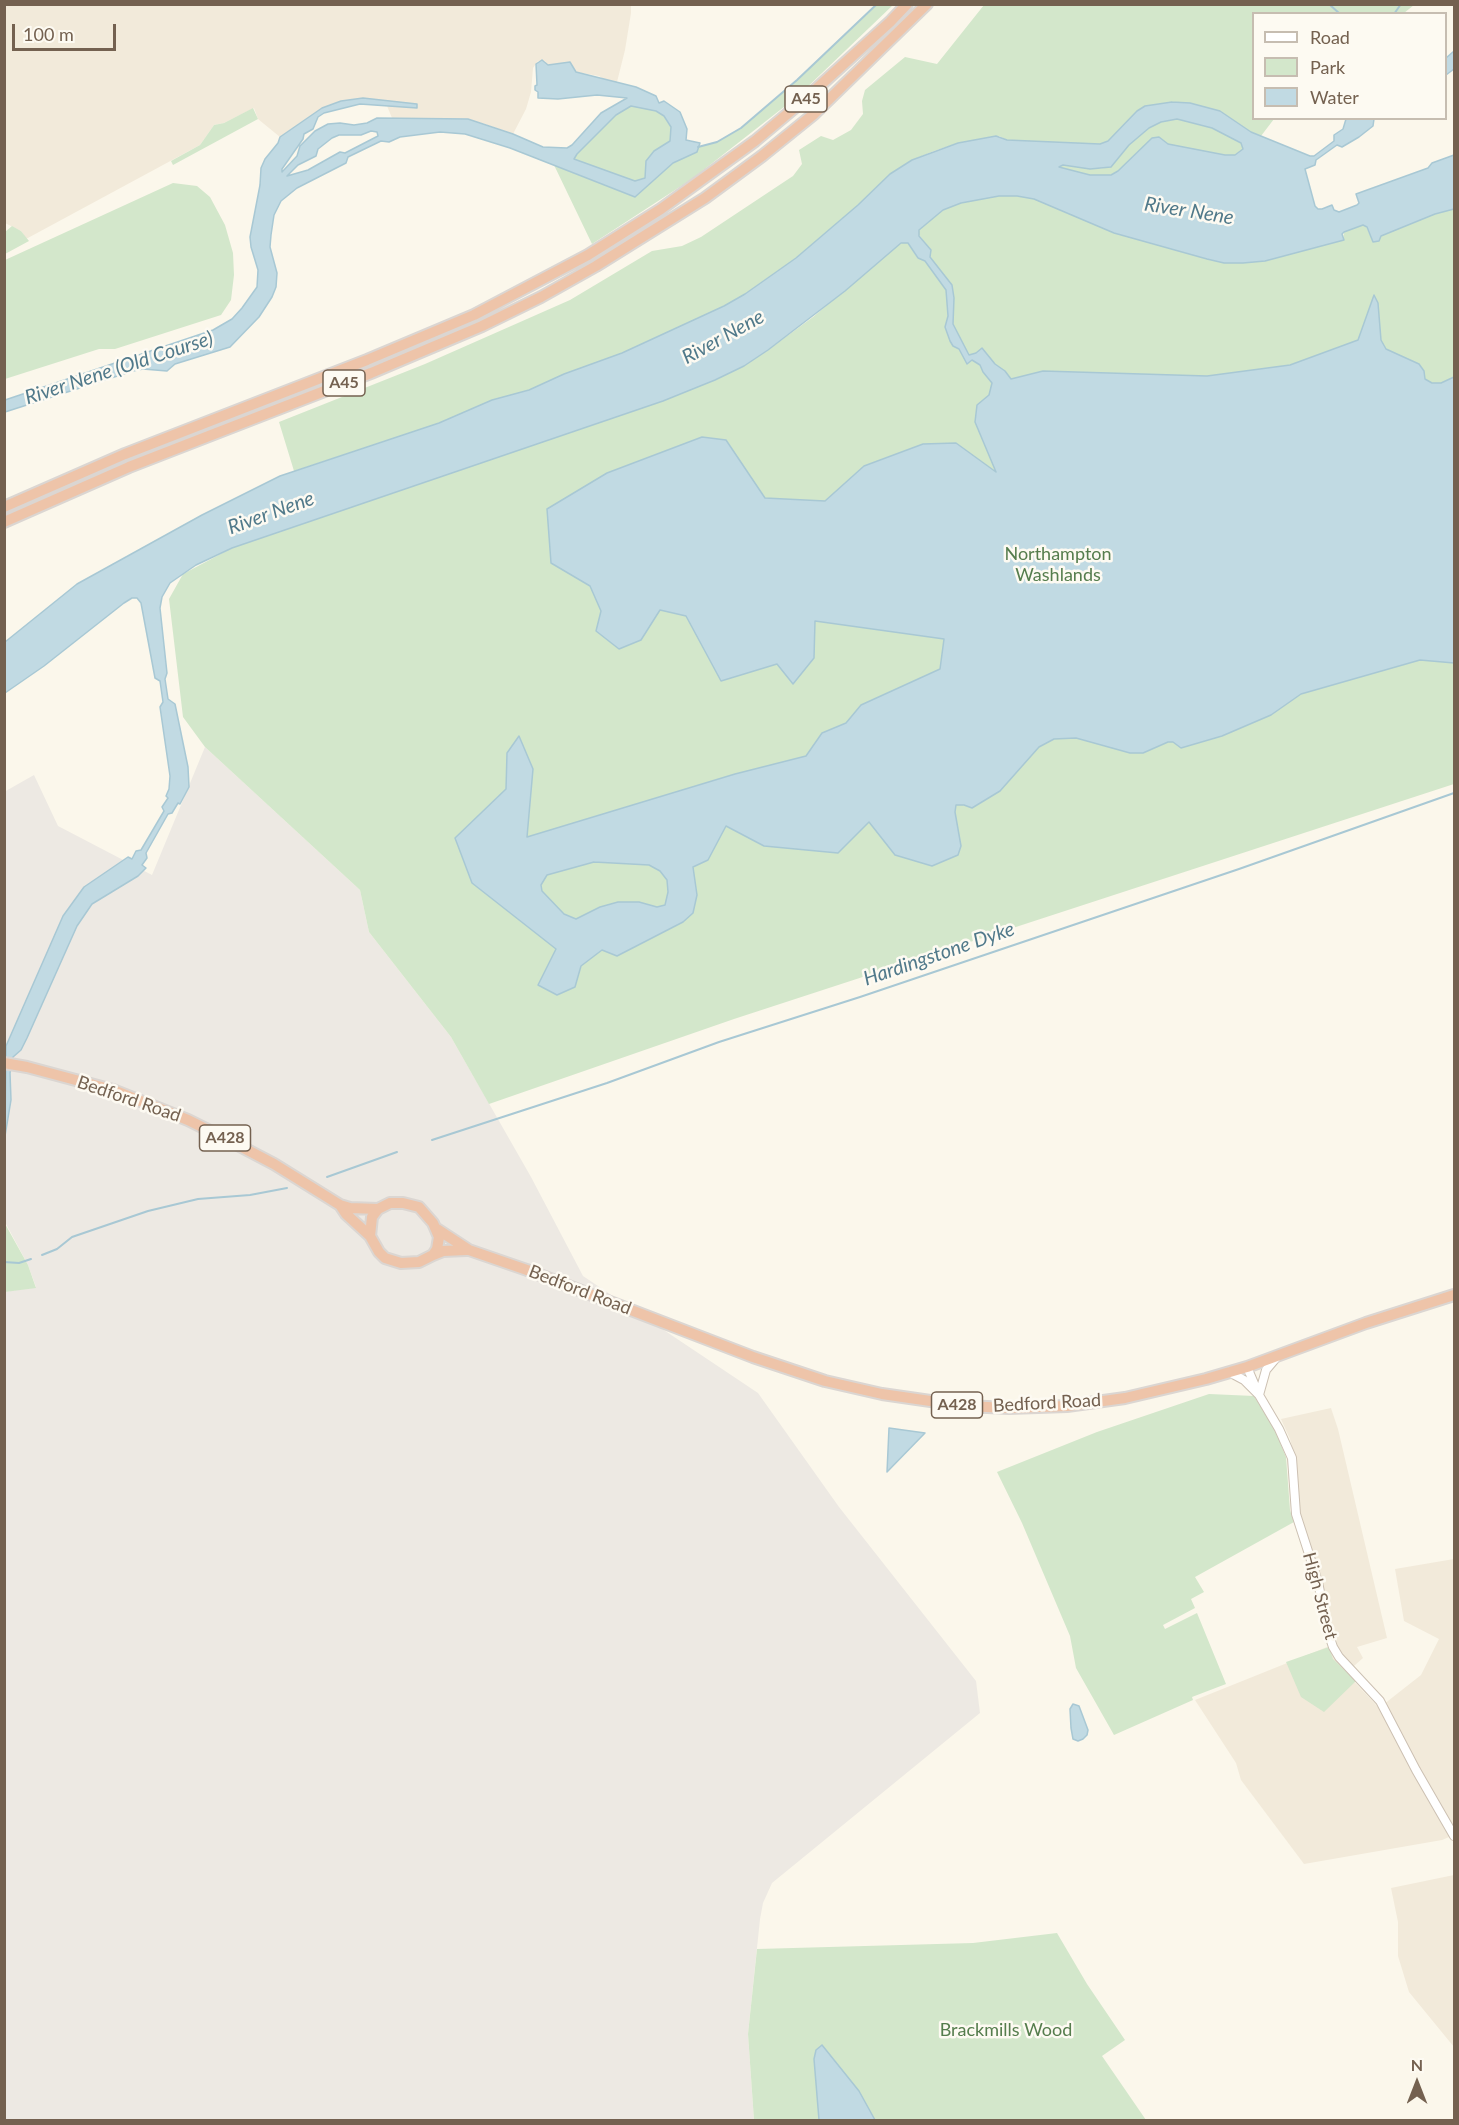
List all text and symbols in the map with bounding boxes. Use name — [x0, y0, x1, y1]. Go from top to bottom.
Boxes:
scale bar — [15, 12, 118, 50]
legend — [1252, 12, 1447, 120]
text: 100 m — [23, 23, 74, 45]
text: Road — [1310, 26, 1350, 48]
text: Park — [1310, 56, 1345, 78]
road number: A45 — [785, 86, 827, 112]
text: Water — [1310, 86, 1359, 108]
water label: River Nene — [1143, 192, 1235, 230]
water label: River Nene — [678, 305, 768, 369]
water label: River Nene (Old Course) — [22, 326, 216, 410]
road number: A45 — [323, 370, 365, 396]
water label: River Nene — [225, 486, 317, 540]
park label: Northampton Washlands — [1004, 543, 1112, 586]
water label: Hardingstone Dyke — [860, 917, 1018, 991]
street label: Bedford Road — [74, 1071, 184, 1127]
road number: A428 — [200, 1125, 250, 1151]
street label: Bedford Road — [526, 1261, 634, 1319]
street label: Bedford Road — [992, 1389, 1102, 1417]
road number: A428 — [932, 1392, 982, 1418]
street label: High Street — [1298, 1550, 1342, 1642]
park label: Brackmills Wood — [940, 2019, 1072, 2041]
north arrow — [1387, 2053, 1447, 2113]
text: N — [1411, 2055, 1423, 2074]

